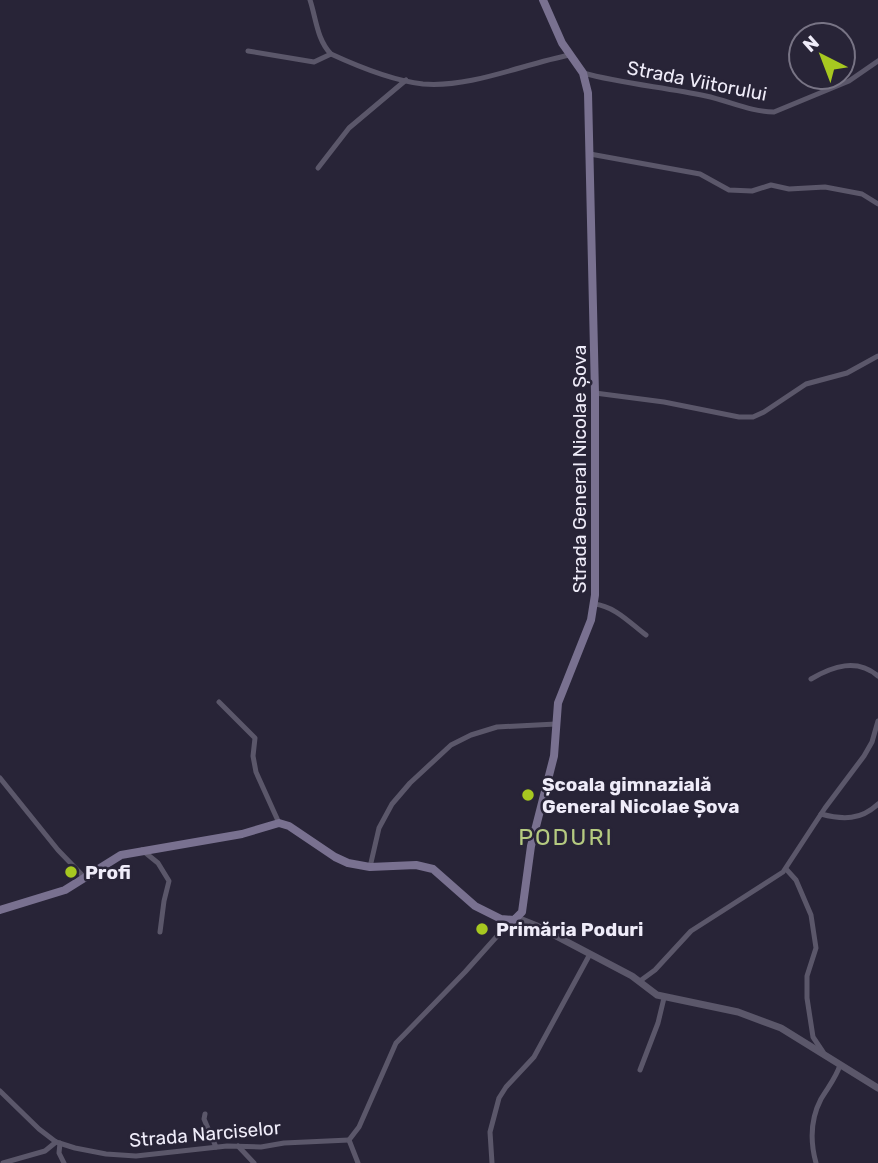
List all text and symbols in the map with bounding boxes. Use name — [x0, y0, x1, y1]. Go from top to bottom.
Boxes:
north arrow — [787, 21, 857, 91]
text: N — [798, 31, 824, 57]
street label: Strada Viitorului — [625, 56, 769, 106]
street label: Strada General Nicolae Șova — [568, 345, 591, 593]
place label: Școala gimnazială General Nicolae Șova — [542, 773, 739, 818]
marker: Școala gimnazială General Nicolae Șova — [520, 787, 536, 803]
district label: PODURI — [518, 823, 614, 851]
place label: Profi — [85, 861, 131, 884]
marker: Profi — [63, 864, 79, 880]
place label: Primăria Poduri — [496, 918, 643, 941]
marker: Primăria Poduri — [474, 921, 490, 937]
street label: Strada Narciselor — [128, 1116, 283, 1152]

